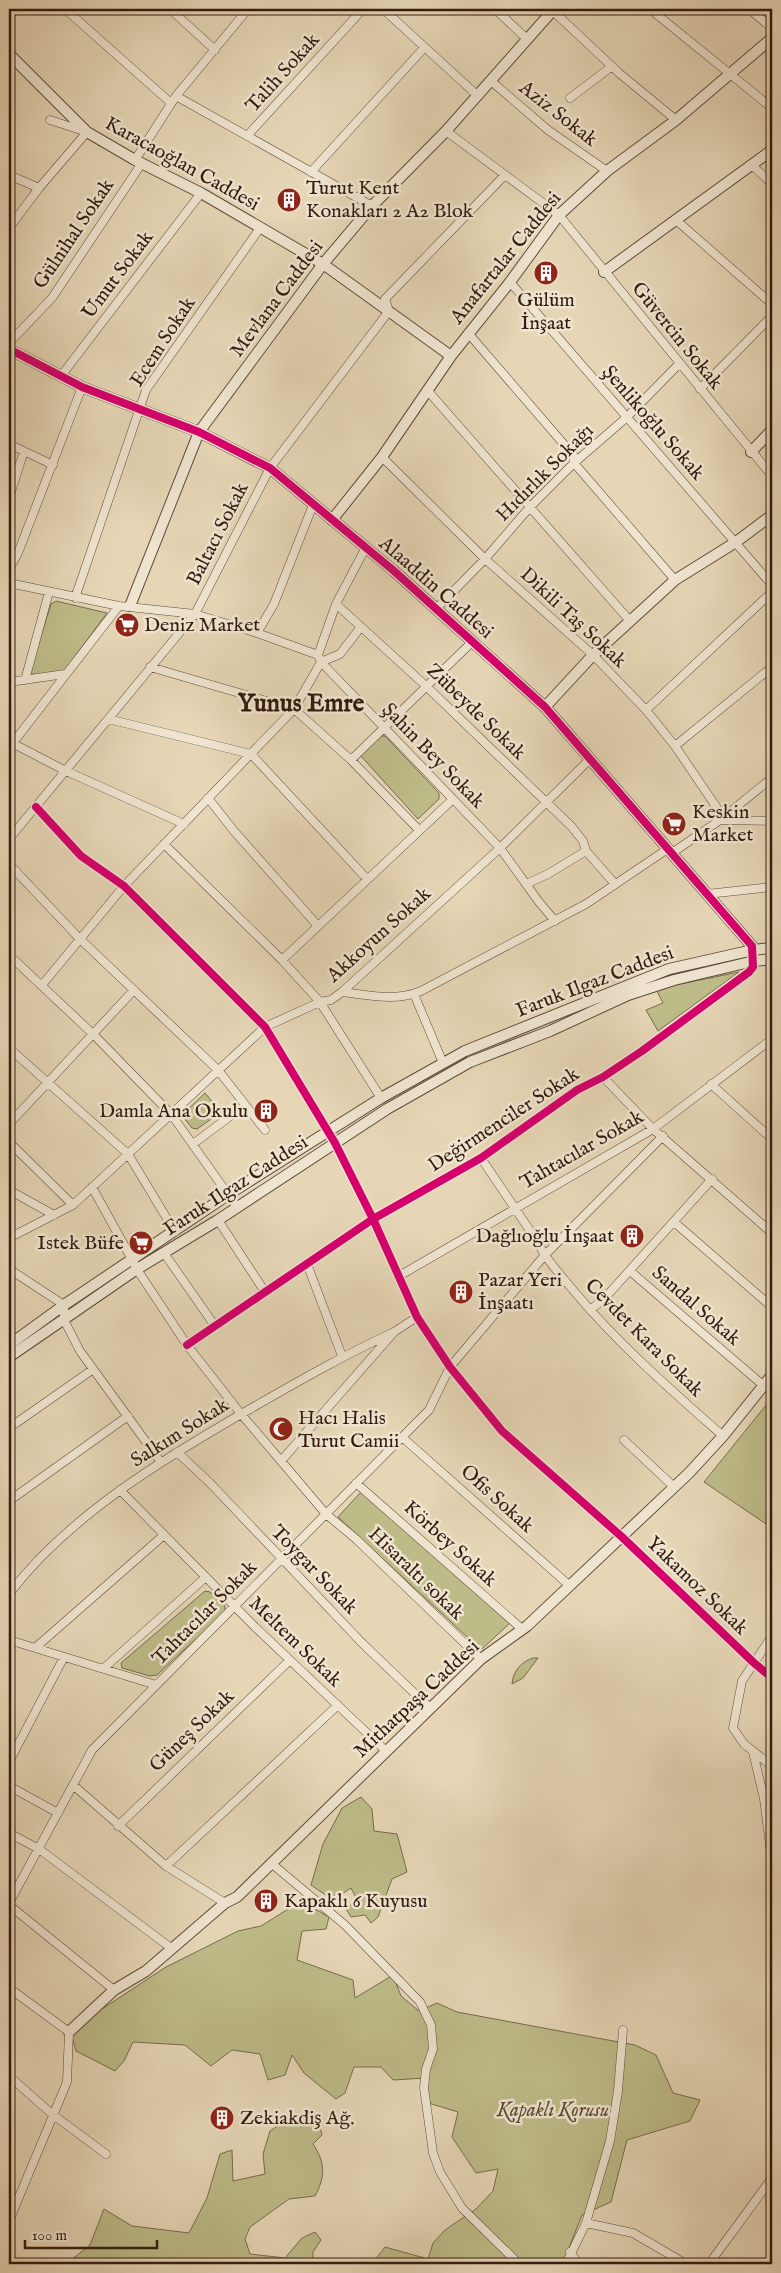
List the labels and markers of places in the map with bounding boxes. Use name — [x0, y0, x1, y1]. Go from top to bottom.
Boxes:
place label: Turut Kent Konakları 2 A2 Blok — [306, 176, 474, 224]
building icon: Turut Kent Konakları 2 A2 Blok — [276, 187, 302, 213]
building icon: Gülüm İnşaat — [533, 260, 559, 286]
place label: Gülüm İnşaat — [517, 288, 575, 336]
supermarket icon: Deniz Market — [114, 612, 140, 638]
place label: Deniz Market — [144, 613, 260, 638]
place label: Keskin Market — [692, 800, 753, 848]
supermarket icon: Keskin Market — [661, 811, 687, 837]
building icon: Damla Ana Okulu — [253, 1098, 279, 1124]
place label: Damla Ana Okulu — [99, 1099, 248, 1124]
building icon: Dağlıoğlu İnşaat — [619, 1223, 645, 1249]
place label: Dağlıoğlu İnşaat — [475, 1224, 614, 1249]
supermarket icon: Istek Büfe — [128, 1230, 154, 1256]
place label: Istek Büfe — [37, 1231, 124, 1256]
place label: Pazar Yeri İnşaatı — [478, 1268, 562, 1316]
building icon: Pazar Yeri İnşaatı — [448, 1279, 474, 1305]
place label: Hacı Halis Turut Camii — [298, 1406, 399, 1454]
mosque icon: Hacı Halis Turut Camii — [268, 1416, 294, 1442]
building icon: Kapaklı 6 Kuyusu — [253, 1888, 279, 1914]
place label: Kapaklı 6 Kuyusu — [284, 1889, 428, 1914]
building icon: Zekiakdiş Ağ. — [209, 2105, 235, 2131]
place label: Zekiakdiş Ağ. — [240, 2106, 355, 2131]

